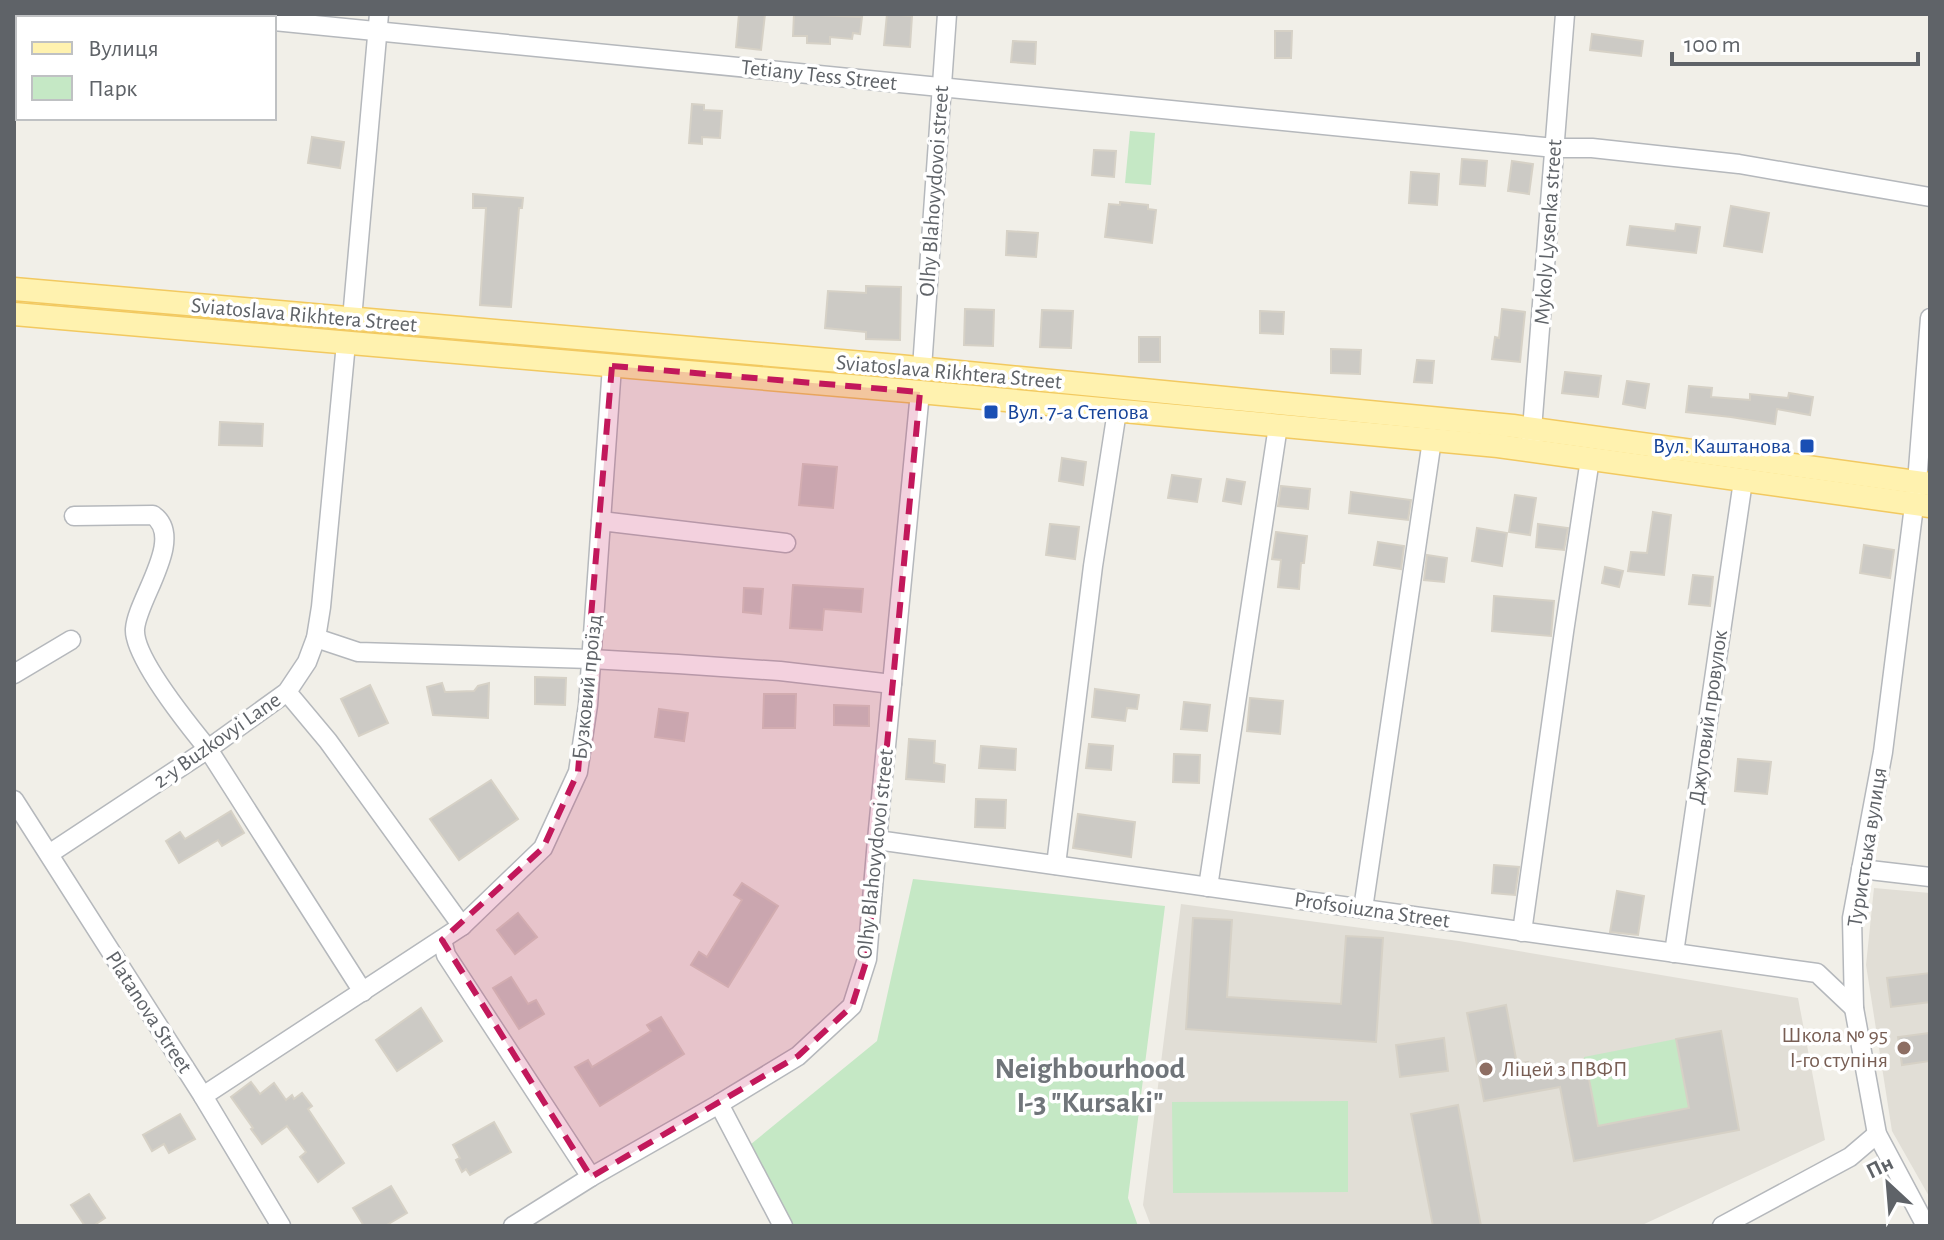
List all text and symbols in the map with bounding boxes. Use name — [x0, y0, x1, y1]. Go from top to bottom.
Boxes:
legend — [16, 16, 276, 120]
scale bar — [1672, 16, 1918, 66]
text: 100 m — [1684, 33, 1741, 57]
text: Вулиця — [88, 37, 159, 61]
street label: Tetiany Tess Street — [740, 56, 898, 94]
text: Парк — [88, 77, 137, 101]
street label: Olhy Blahovydovoi street — [916, 85, 952, 297]
street label: Mykoly Lysenka street — [1531, 139, 1565, 325]
street label: Sviatoslava Rikhtera Street — [190, 294, 418, 336]
street label: Sviatoslava Rikhtera Street — [835, 351, 1063, 393]
place label: Вул. 7-а Степова — [1007, 401, 1149, 423]
marker: Вул. 7-а Степова — [982, 403, 1000, 421]
place label: Вул. Каштанова — [1653, 435, 1791, 457]
marker: Вул. Каштанова — [1798, 437, 1816, 455]
street label: Бузковий проїзд — [568, 613, 606, 761]
street label: Джутовий провулок — [1685, 628, 1731, 806]
street label: 2-y Buzkovyi Lane — [149, 688, 285, 792]
street label: Olhy Blahovydovoi street — [853, 748, 897, 960]
street label: Туристська вулиця — [1844, 766, 1890, 928]
street label: Profsoiuzna Street — [1293, 888, 1451, 932]
street label: Platanova Street — [102, 947, 196, 1077]
place label: Школа № 95 І-го ступіня — [1781, 1024, 1888, 1071]
marker: Школа № 95 І-го ступіня — [1895, 1039, 1913, 1057]
district label: Neighbourhood I-3 "Kursaki" — [995, 1054, 1186, 1118]
place label: Ліцей з ПВФП — [1502, 1058, 1628, 1080]
marker: Ліцей з ПВФП — [1477, 1060, 1495, 1078]
north arrow — [1848, 1144, 1928, 1224]
text: Пн — [1863, 1151, 1897, 1183]

